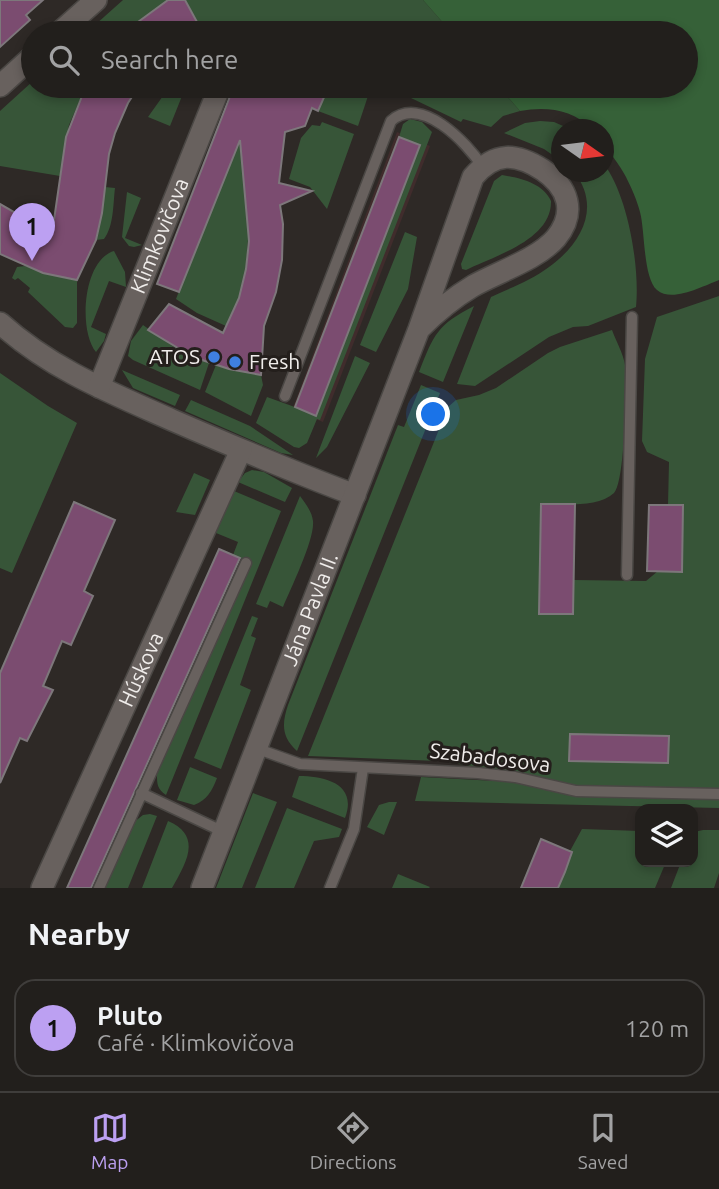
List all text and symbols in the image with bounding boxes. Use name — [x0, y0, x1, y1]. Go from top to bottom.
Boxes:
search box — [21, 21, 698, 98]
icon: search — [45, 41, 83, 79]
text: Search here — [101, 45, 238, 74]
north arrow — [551, 119, 614, 182]
street label: Klimkovičova — [125, 174, 193, 297]
pin: 1 — [9, 203, 55, 261]
place label: ATOS — [149, 344, 200, 368]
marker: ATOS — [206, 349, 222, 365]
place label: Fresh — [249, 349, 300, 373]
marker: Fresh — [227, 354, 243, 370]
your location — [416, 397, 450, 431]
street label: Jána Pavla II. — [277, 549, 342, 669]
street label: Húskova — [113, 628, 168, 710]
street label: Szabadosova — [428, 738, 552, 776]
map controls — [635, 804, 698, 867]
button: layers — [635, 804, 698, 867]
text: Nearby — [28, 917, 130, 951]
text: Pluto — [97, 1001, 163, 1030]
text: 1 — [47, 1016, 59, 1041]
text: 120 m — [625, 1016, 689, 1041]
text: Café · Klimkovičova — [97, 1030, 294, 1055]
tab: Map — [91, 1109, 129, 1173]
tab: Directions — [310, 1109, 397, 1173]
tab: Saved — [578, 1109, 628, 1173]

